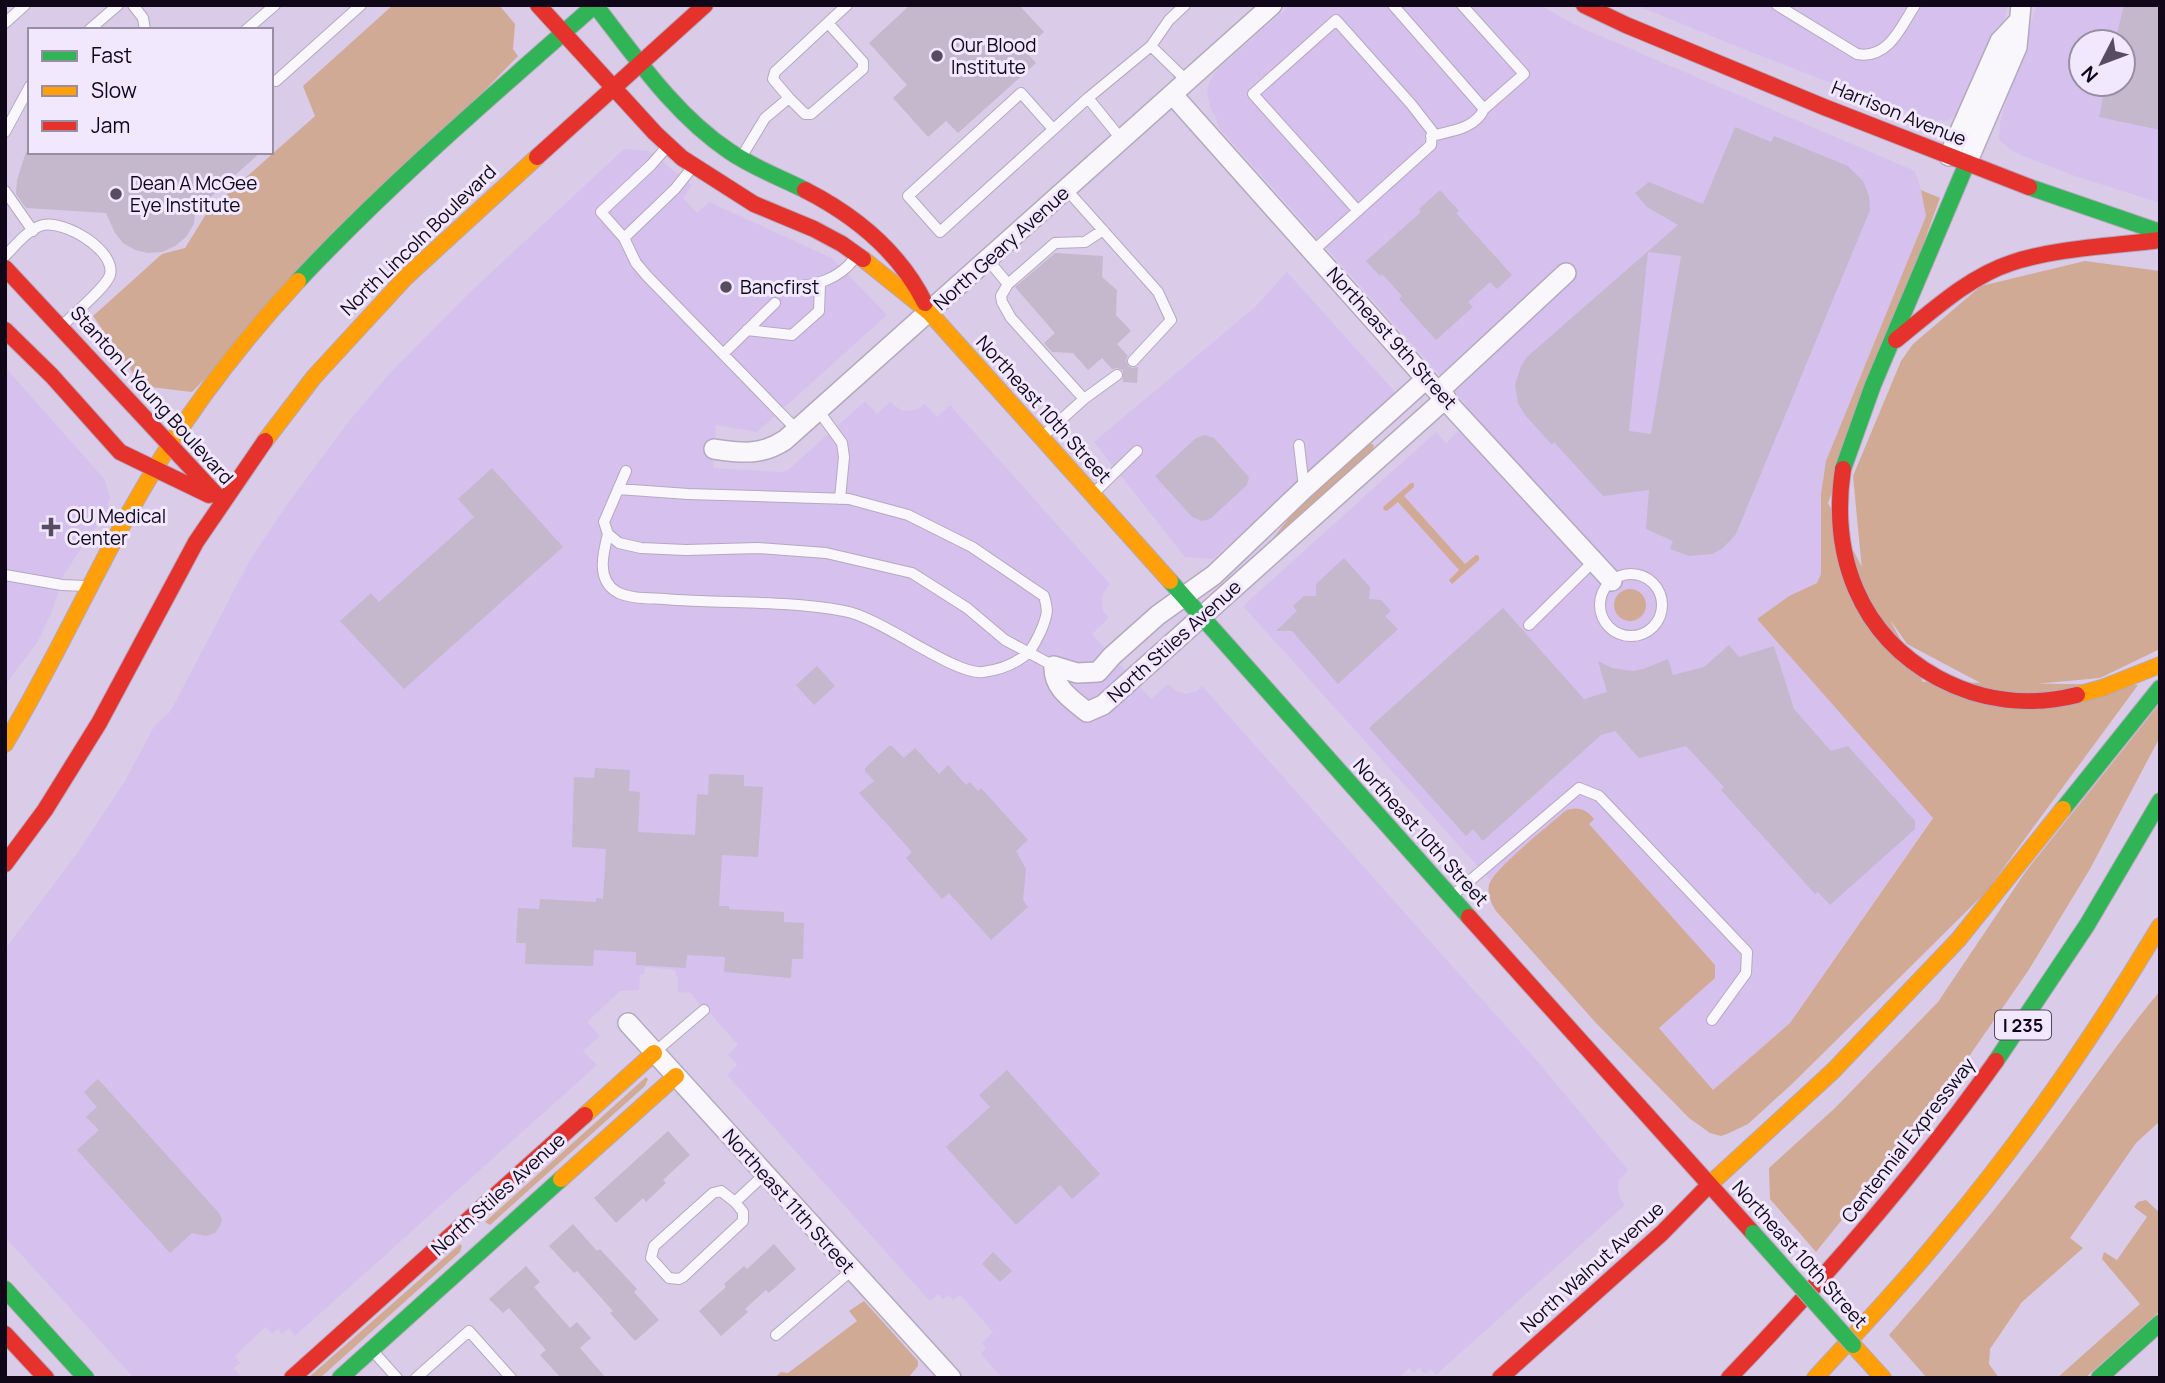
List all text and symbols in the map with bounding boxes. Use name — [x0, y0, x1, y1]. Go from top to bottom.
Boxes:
legend — [28, 28, 273, 154]
north arrow — [2067, 28, 2137, 98]
place label: Our Blood Institute — [951, 32, 1037, 80]
text: Fast — [91, 41, 132, 69]
marker: Our Blood Institute — [929, 48, 945, 64]
text: N — [2075, 61, 2104, 88]
street label: Harrison Avenue — [1828, 74, 1970, 152]
text: Slow — [91, 76, 137, 104]
text: Jam — [91, 111, 130, 139]
street label: North Lincoln Boulevard — [335, 159, 501, 321]
place label: Dean A McGee Eye Institute — [130, 170, 257, 218]
street label: North Geary Avenue — [928, 180, 1074, 316]
marker: Dean A McGee Eye Institute — [108, 186, 124, 202]
street label: Northeast 9th Street — [1321, 261, 1463, 415]
place label: Bancfirst — [740, 274, 819, 300]
marker: Bancfirst — [718, 279, 734, 295]
street label: Stanton L Young Boulevard — [65, 300, 239, 490]
street label: Northeast 10th Street — [971, 330, 1117, 488]
place label: OU Medical Center — [67, 503, 166, 551]
marker: OU Medical Center — [41, 517, 61, 537]
street label: North Stiles Avenue — [1101, 574, 1247, 708]
street label: Northeast 10th Street — [1348, 753, 1494, 911]
road number: I 235 — [1995, 1010, 2051, 1040]
street label: Centennial Expressway — [1835, 1052, 1981, 1228]
street label: Northeast 11th Street — [717, 1123, 861, 1279]
street label: North Stiles Avenue — [425, 1127, 571, 1261]
street label: Northeast 10th Street — [1727, 1175, 1873, 1333]
street label: North Walnut Avenue — [1515, 1196, 1669, 1338]

